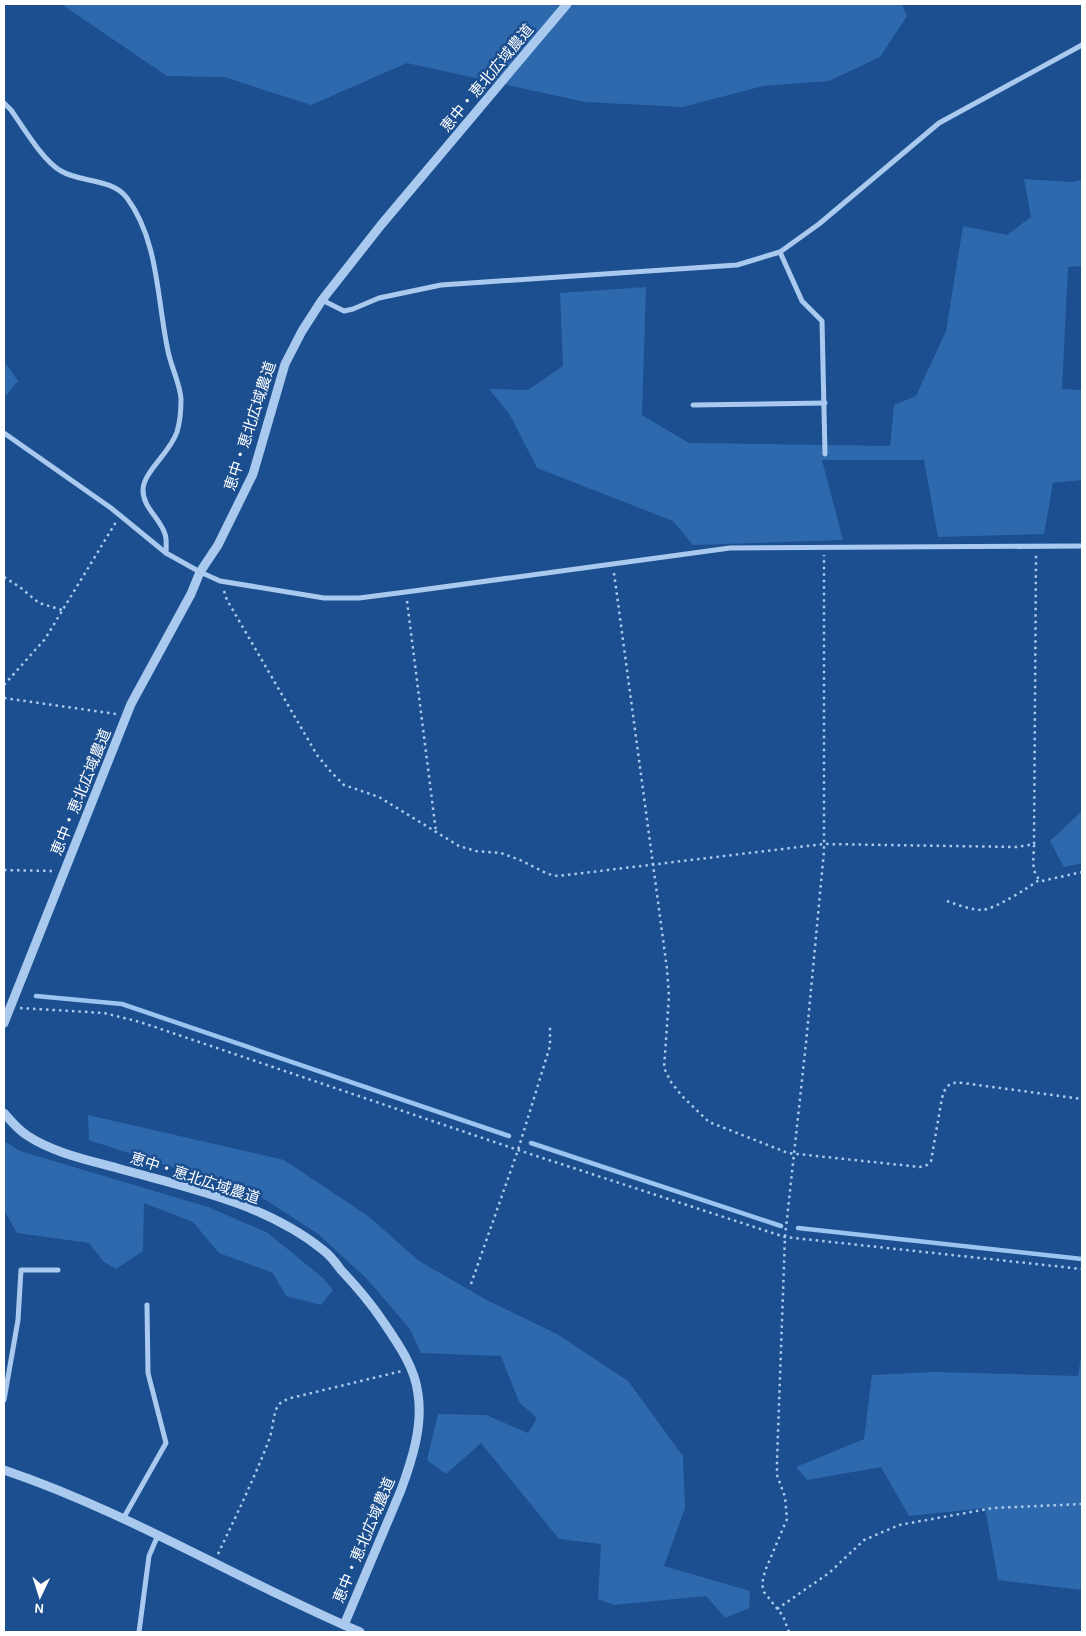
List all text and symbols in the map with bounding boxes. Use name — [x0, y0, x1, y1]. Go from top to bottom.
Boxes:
street label: 恵中・恵北広域農道 — [437, 21, 537, 135]
street label: 恵中・恵北広域農道 — [221, 359, 279, 493]
street label: 恵中・恵北広域農道 — [47, 726, 115, 858]
street label: 恵中・恵北広域農道 — [128, 1149, 262, 1207]
street label: 恵中・恵北広域農道 — [329, 1474, 399, 1606]
north arrow — [15, 1571, 65, 1621]
text: N — [34, 1600, 45, 1617]

